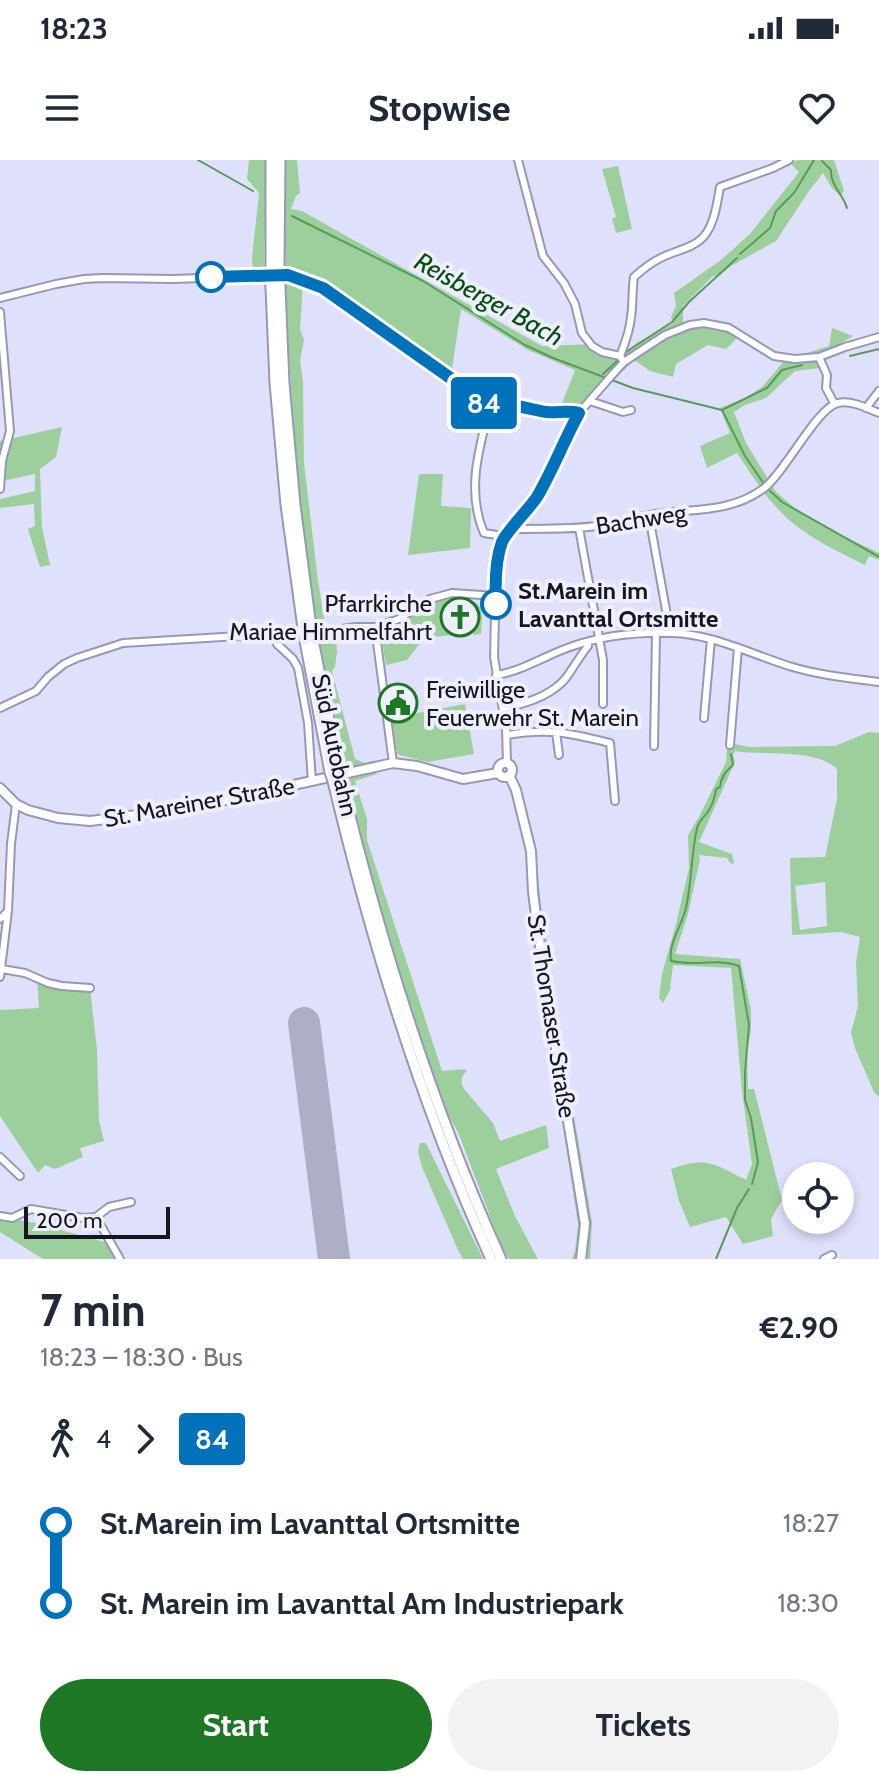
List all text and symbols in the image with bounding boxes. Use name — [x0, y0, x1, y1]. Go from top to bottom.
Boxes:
text: 18:23 — [40, 10, 108, 47]
icon: menu — [40, 86, 84, 130]
text: Stopwise — [368, 86, 511, 130]
icon: heart — [795, 86, 839, 130]
water label: Reisberger Bach — [409, 245, 569, 353]
unlabelled marker — [196, 262, 226, 292]
line badge: 84 — [448, 377, 520, 429]
text: 84 — [467, 386, 501, 420]
street label: Bachweg — [594, 497, 689, 540]
place label: St.Marein im Lavanttal Ortsmitte — [518, 576, 718, 633]
place label: Pfarrkirche Mariae Himmelfahrt — [229, 589, 432, 646]
marker: St.Marein im Lavanttal Ortsmitte — [481, 589, 511, 619]
church icon: Pfarrkirche Mariae Himmelfahrt — [439, 596, 481, 638]
street label: Süd Autobahn — [306, 671, 364, 819]
place label: Freiwillige Feuerwehr St. Marein — [426, 675, 639, 732]
public building icon: Freiwillige Feuerwehr St. Marein — [377, 682, 419, 724]
street label: St. Mareiner Straße — [101, 771, 297, 833]
street label: St. Thomaser Straße — [522, 912, 582, 1120]
map controls — [782, 1162, 854, 1234]
button: locate — [782, 1162, 854, 1234]
scale bar — [24, 1203, 170, 1239]
text: 200 m — [36, 1207, 102, 1234]
text: 7 min — [40, 1284, 145, 1337]
text: €2.90 — [760, 1309, 839, 1346]
text: 18:23 – 18:30 · Bus — [40, 1341, 243, 1373]
icon: walk — [40, 1417, 84, 1461]
icon: forward — [123, 1417, 167, 1461]
text: 84 — [195, 1422, 229, 1456]
text: 4 — [96, 1423, 111, 1455]
text: St.Marein im Lavanttal Ortsmitte — [100, 1505, 520, 1542]
text: 18:27 — [783, 1507, 839, 1539]
text: St. Marein im Lavanttal Am Industriepark — [100, 1585, 624, 1622]
text: 18:30 — [777, 1587, 839, 1619]
button: Start — [40, 1679, 432, 1771]
button: Tickets — [448, 1679, 839, 1771]

